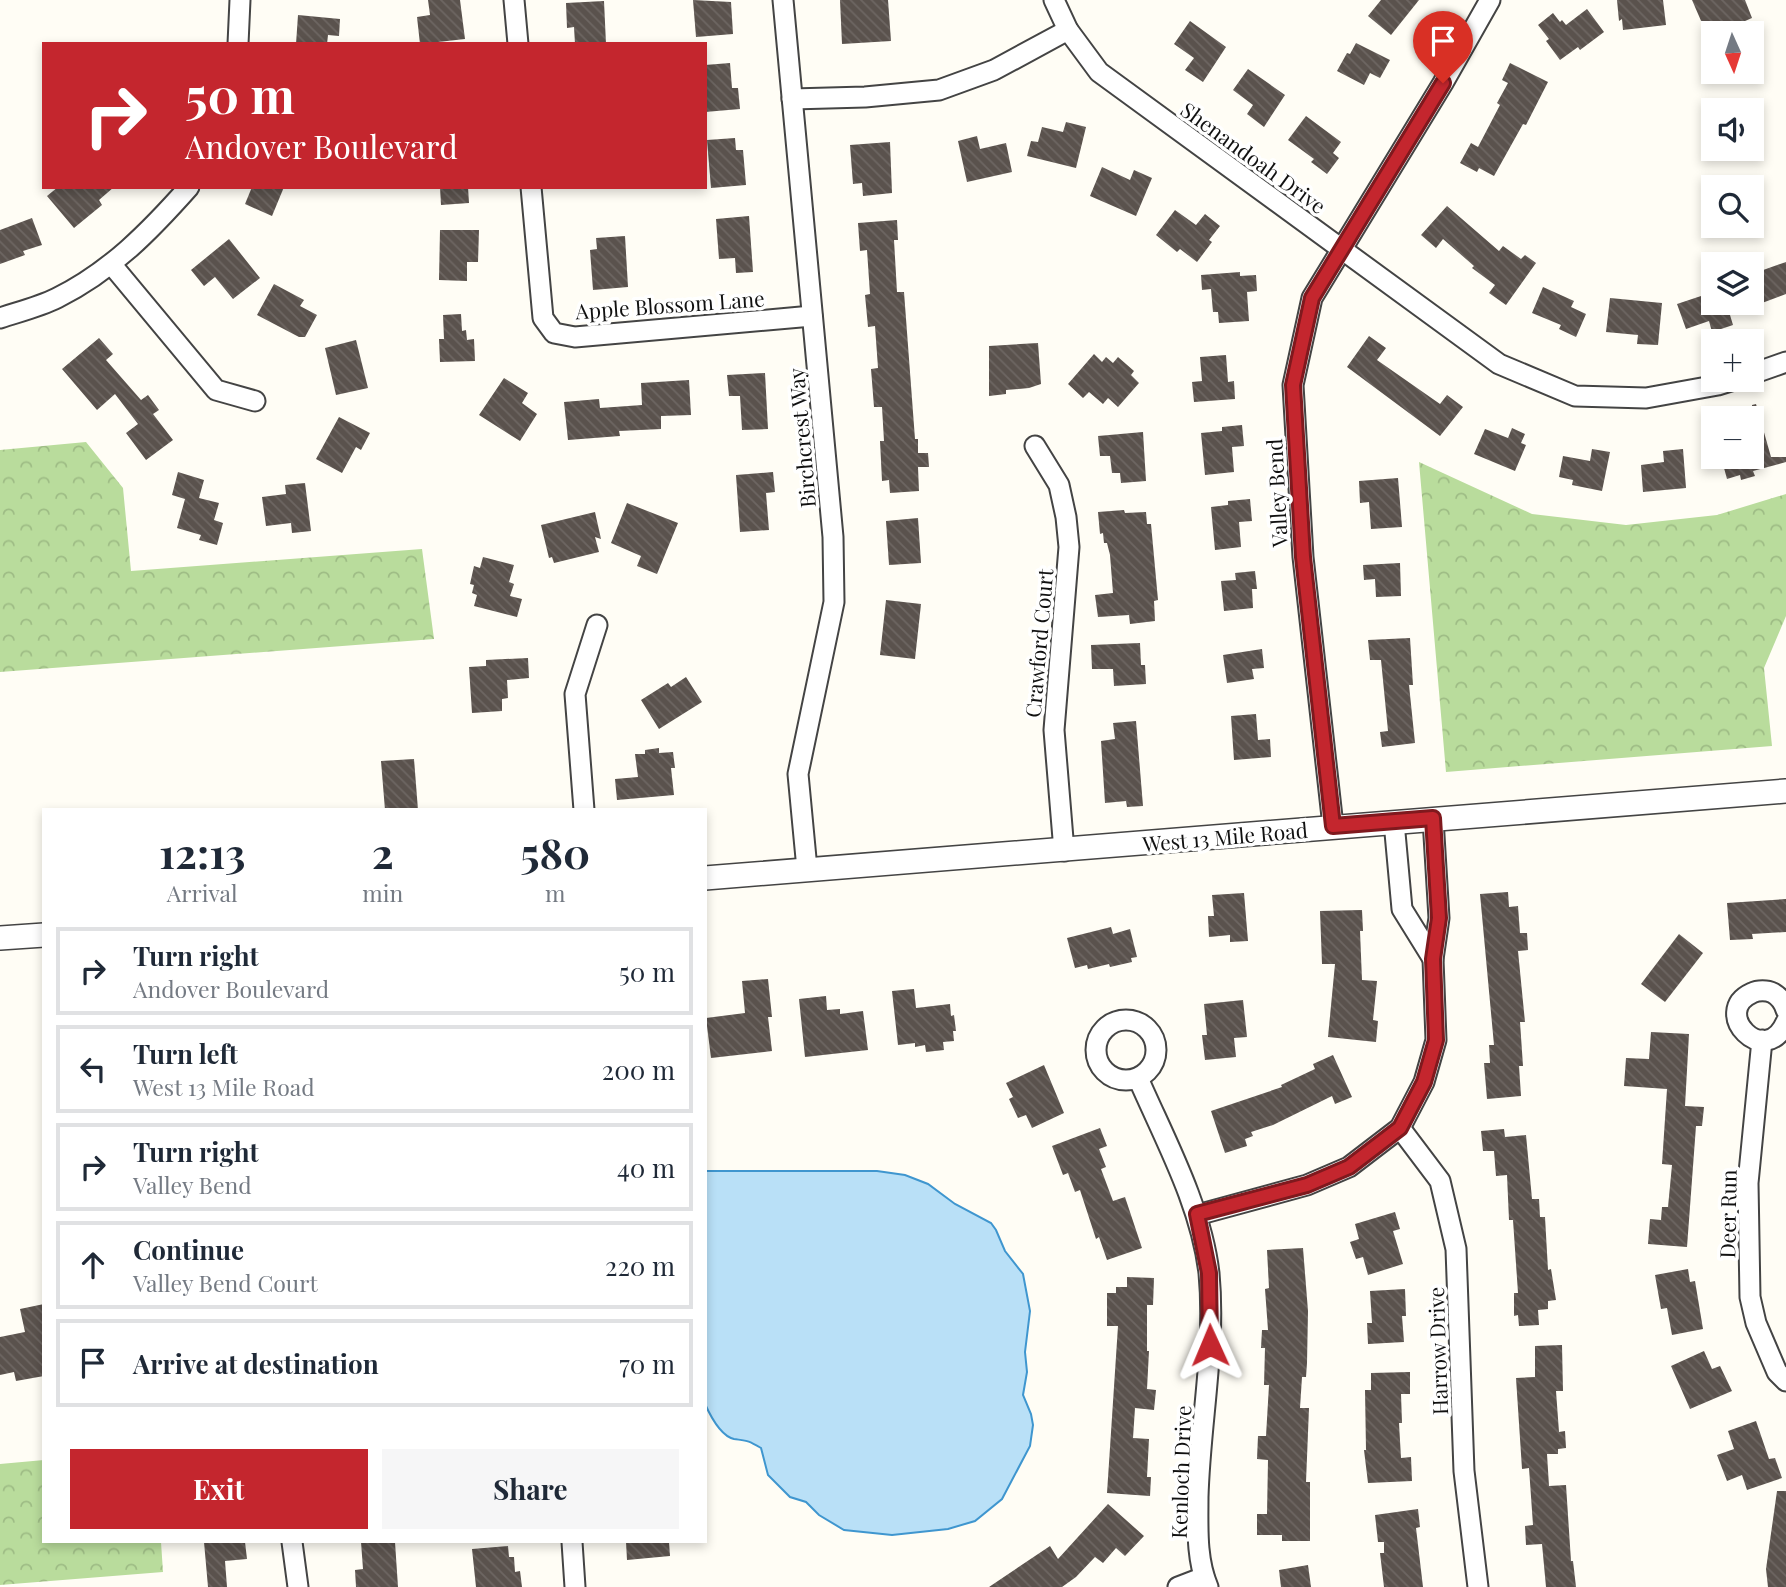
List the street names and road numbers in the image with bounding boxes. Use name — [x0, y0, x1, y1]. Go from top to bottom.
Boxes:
street label: Shenandoah Drive — [1176, 95, 1332, 219]
street label: Apple Blossom Lane — [573, 283, 766, 325]
street label: Birchcrest Way — [781, 367, 821, 509]
street label: Valley Bend — [1259, 438, 1293, 549]
street label: Crawford Court — [1018, 567, 1059, 719]
street label: West 13 Mile Road — [1140, 815, 1309, 857]
street label: Deer Run — [1712, 1169, 1742, 1259]
street label: Harrow Drive — [1421, 1286, 1453, 1416]
street label: Kenloch Drive — [1164, 1405, 1196, 1539]

